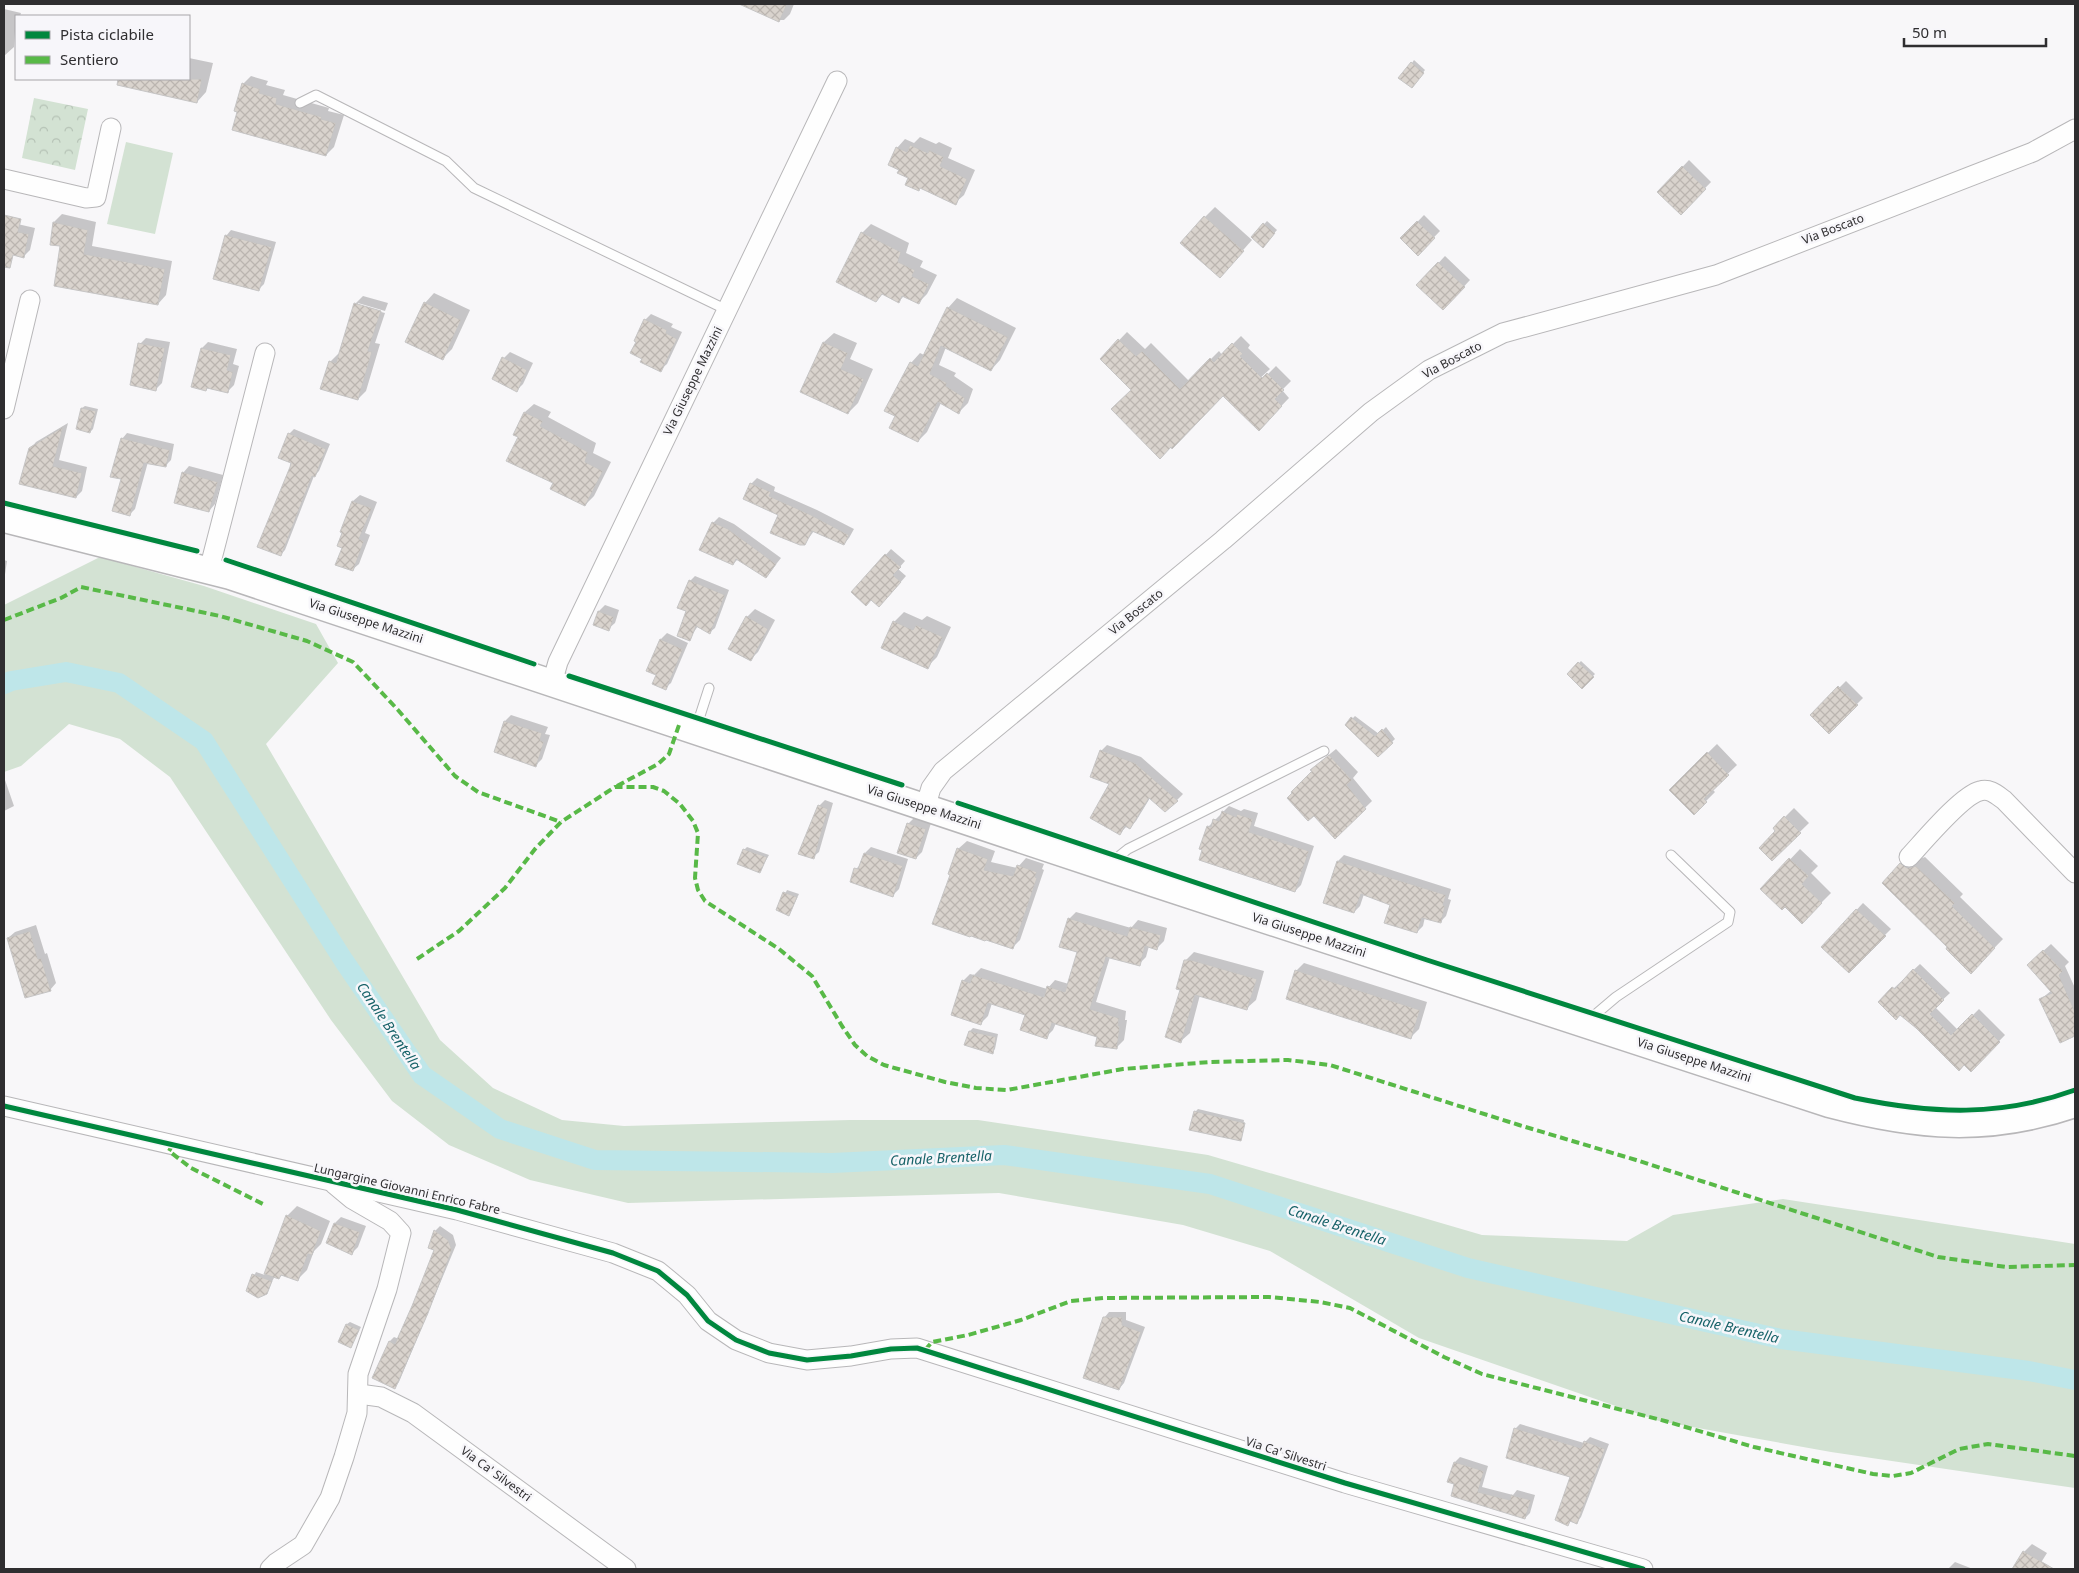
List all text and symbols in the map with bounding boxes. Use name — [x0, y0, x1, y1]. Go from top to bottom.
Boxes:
legend — [15, 15, 190, 80]
scale bar — [1904, 15, 2046, 47]
text: 50 m — [1912, 22, 1947, 42]
text: Pista ciclabile — [60, 24, 154, 44]
text: Sentiero — [60, 49, 119, 69]
street label: Via Boscato — [1799, 209, 1866, 248]
street label: Via Giuseppe Mazzini — [659, 324, 726, 438]
street label: Via Boscato — [1419, 337, 1484, 382]
street label: Via Boscato — [1105, 585, 1166, 639]
street label: Via Giuseppe Mazzini — [307, 594, 425, 647]
street label: Via Giuseppe Mazzini — [865, 780, 983, 833]
street label: Via Giuseppe Mazzini — [1250, 908, 1368, 961]
water label: Canale Brentella — [353, 978, 426, 1073]
street label: Via Giuseppe Mazzini — [1635, 1033, 1753, 1086]
water label: Canale Brentella — [890, 1145, 992, 1170]
street label: Lungargine Giovanni Enrico Fabre — [312, 1159, 502, 1218]
water label: Canale Brentella — [1286, 1200, 1389, 1249]
water label: Canale Brentella — [1677, 1306, 1781, 1347]
street label: Via Ca' Silvestri — [1244, 1432, 1329, 1475]
street label: Via Ca' Silvestri — [457, 1442, 535, 1505]

